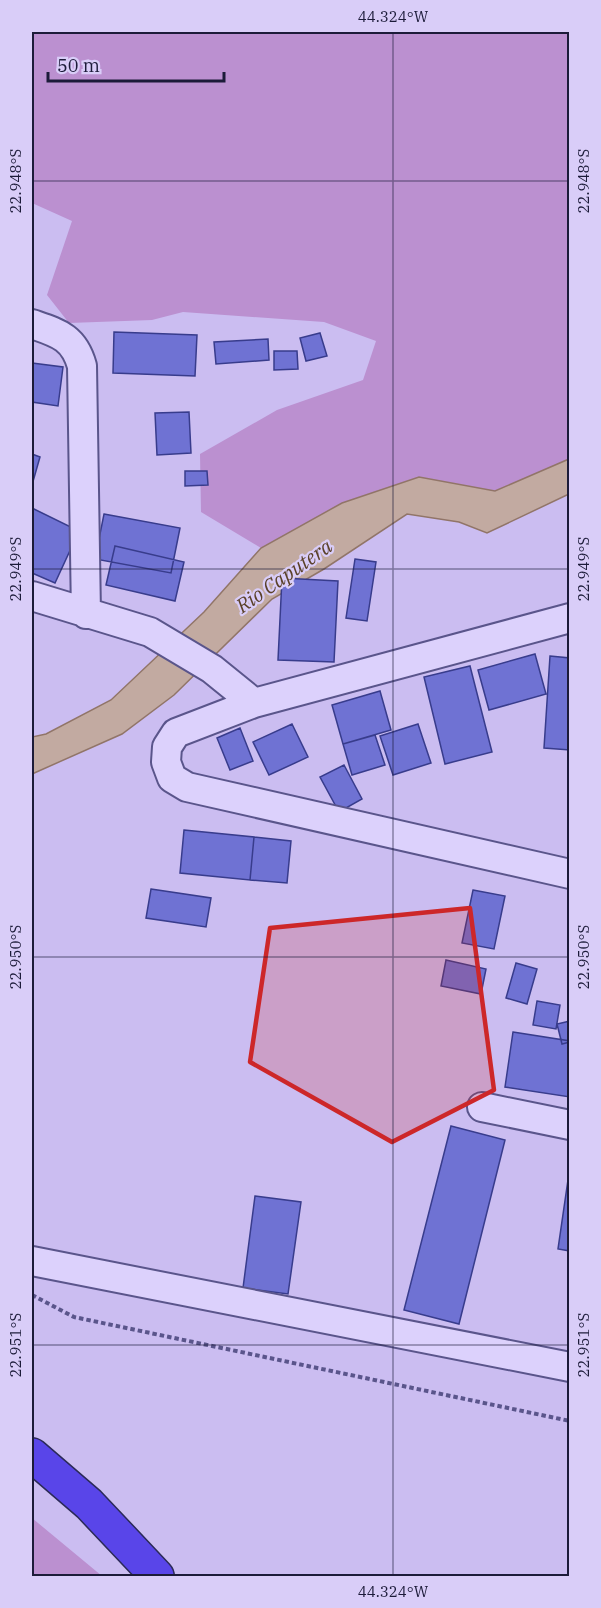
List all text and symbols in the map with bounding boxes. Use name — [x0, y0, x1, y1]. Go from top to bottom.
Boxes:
text: 44.324°W — [358, 7, 429, 26]
scale bar — [48, 45, 224, 83]
text: 50 m — [57, 54, 100, 77]
text: 22.948°S — [6, 149, 25, 213]
text: 22.948°S — [574, 149, 593, 213]
water label: Rio Caputera — [229, 532, 337, 619]
text: 22.949°S — [6, 537, 25, 601]
text: 22.949°S — [574, 537, 593, 601]
text: 22.950°S — [6, 925, 25, 989]
text: 22.950°S — [574, 925, 593, 989]
text: 22.951°S — [6, 1313, 25, 1377]
text: 22.951°S — [574, 1313, 593, 1377]
text: 44.324°W — [358, 1582, 429, 1601]

